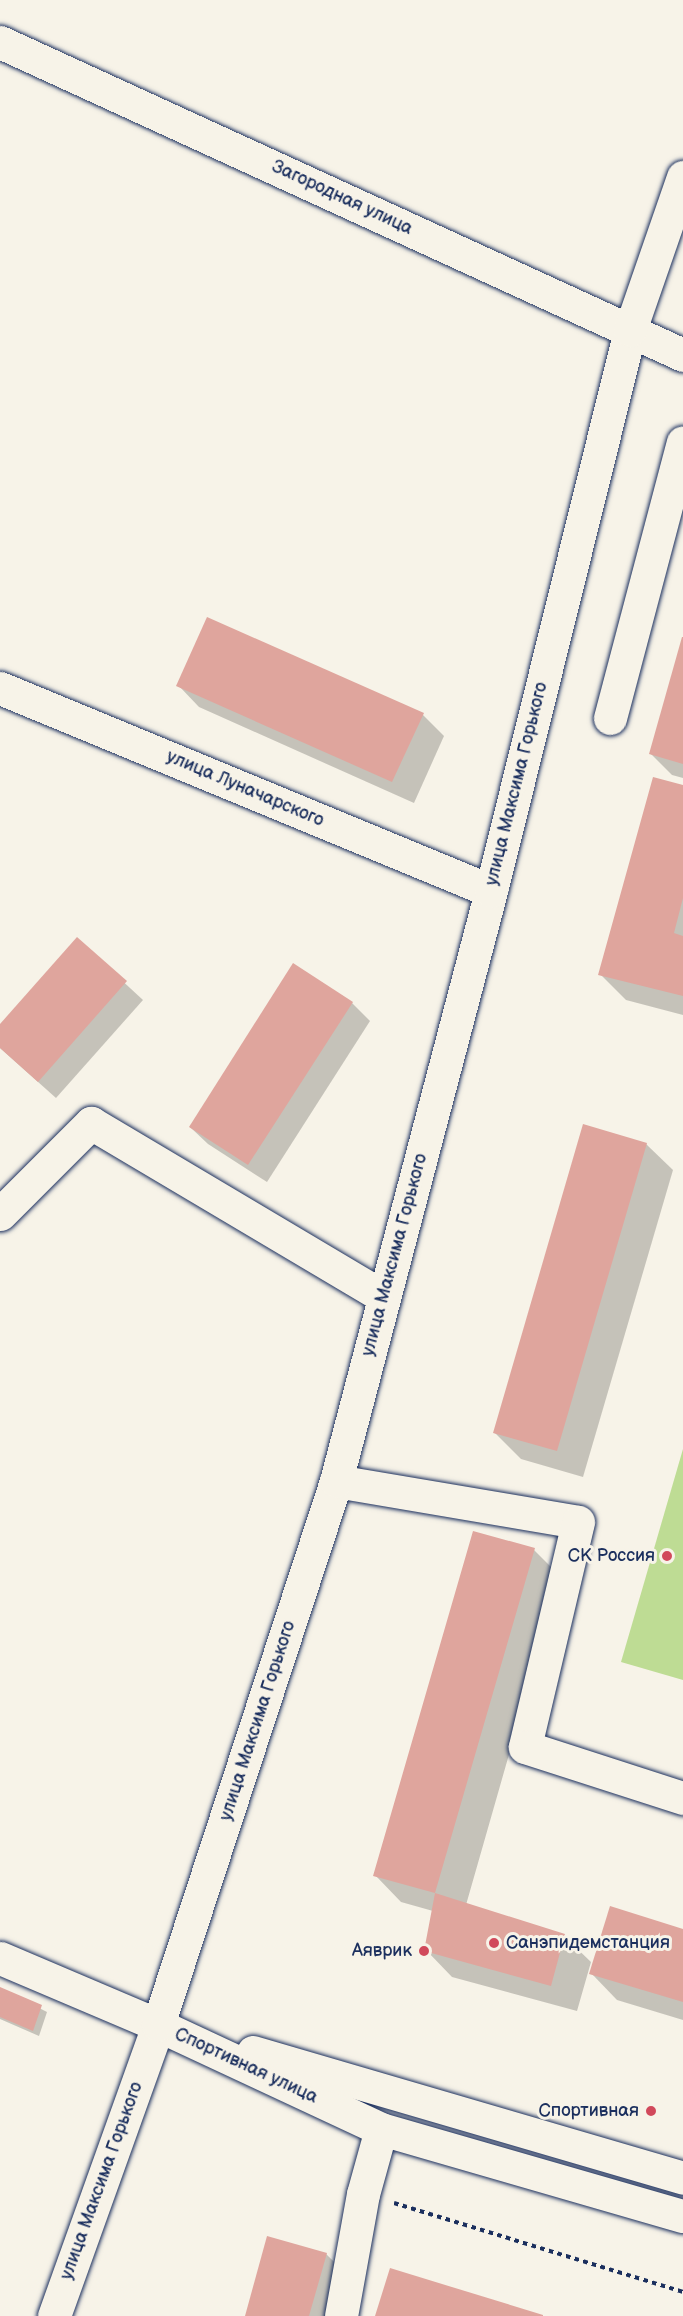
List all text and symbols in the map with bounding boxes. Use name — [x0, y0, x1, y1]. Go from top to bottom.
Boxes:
street label: Загородная улица — [268, 156, 416, 240]
street label: улица Максима Горького — [481, 680, 553, 888]
street label: улица Луначарского — [163, 746, 327, 832]
street label: улица Максима Горького — [358, 1151, 432, 1359]
place label: СК Россия — [568, 1545, 655, 1567]
marker: СК Россия — [660, 1549, 674, 1563]
street label: улица Максима Горького — [215, 1618, 301, 1824]
place label: Санэпидемстанция — [506, 1932, 670, 1954]
marker: Санэпидемстанция — [487, 1936, 501, 1950]
place label: Аяврик — [352, 1940, 412, 1962]
marker: Аяврик — [417, 1944, 431, 1958]
street label: Спортивная улица — [171, 2023, 321, 2109]
street label: улица Максима Горького — [56, 2079, 148, 2283]
place label: Спортивная — [539, 2100, 639, 2122]
marker: Спортивная — [644, 2104, 658, 2118]

